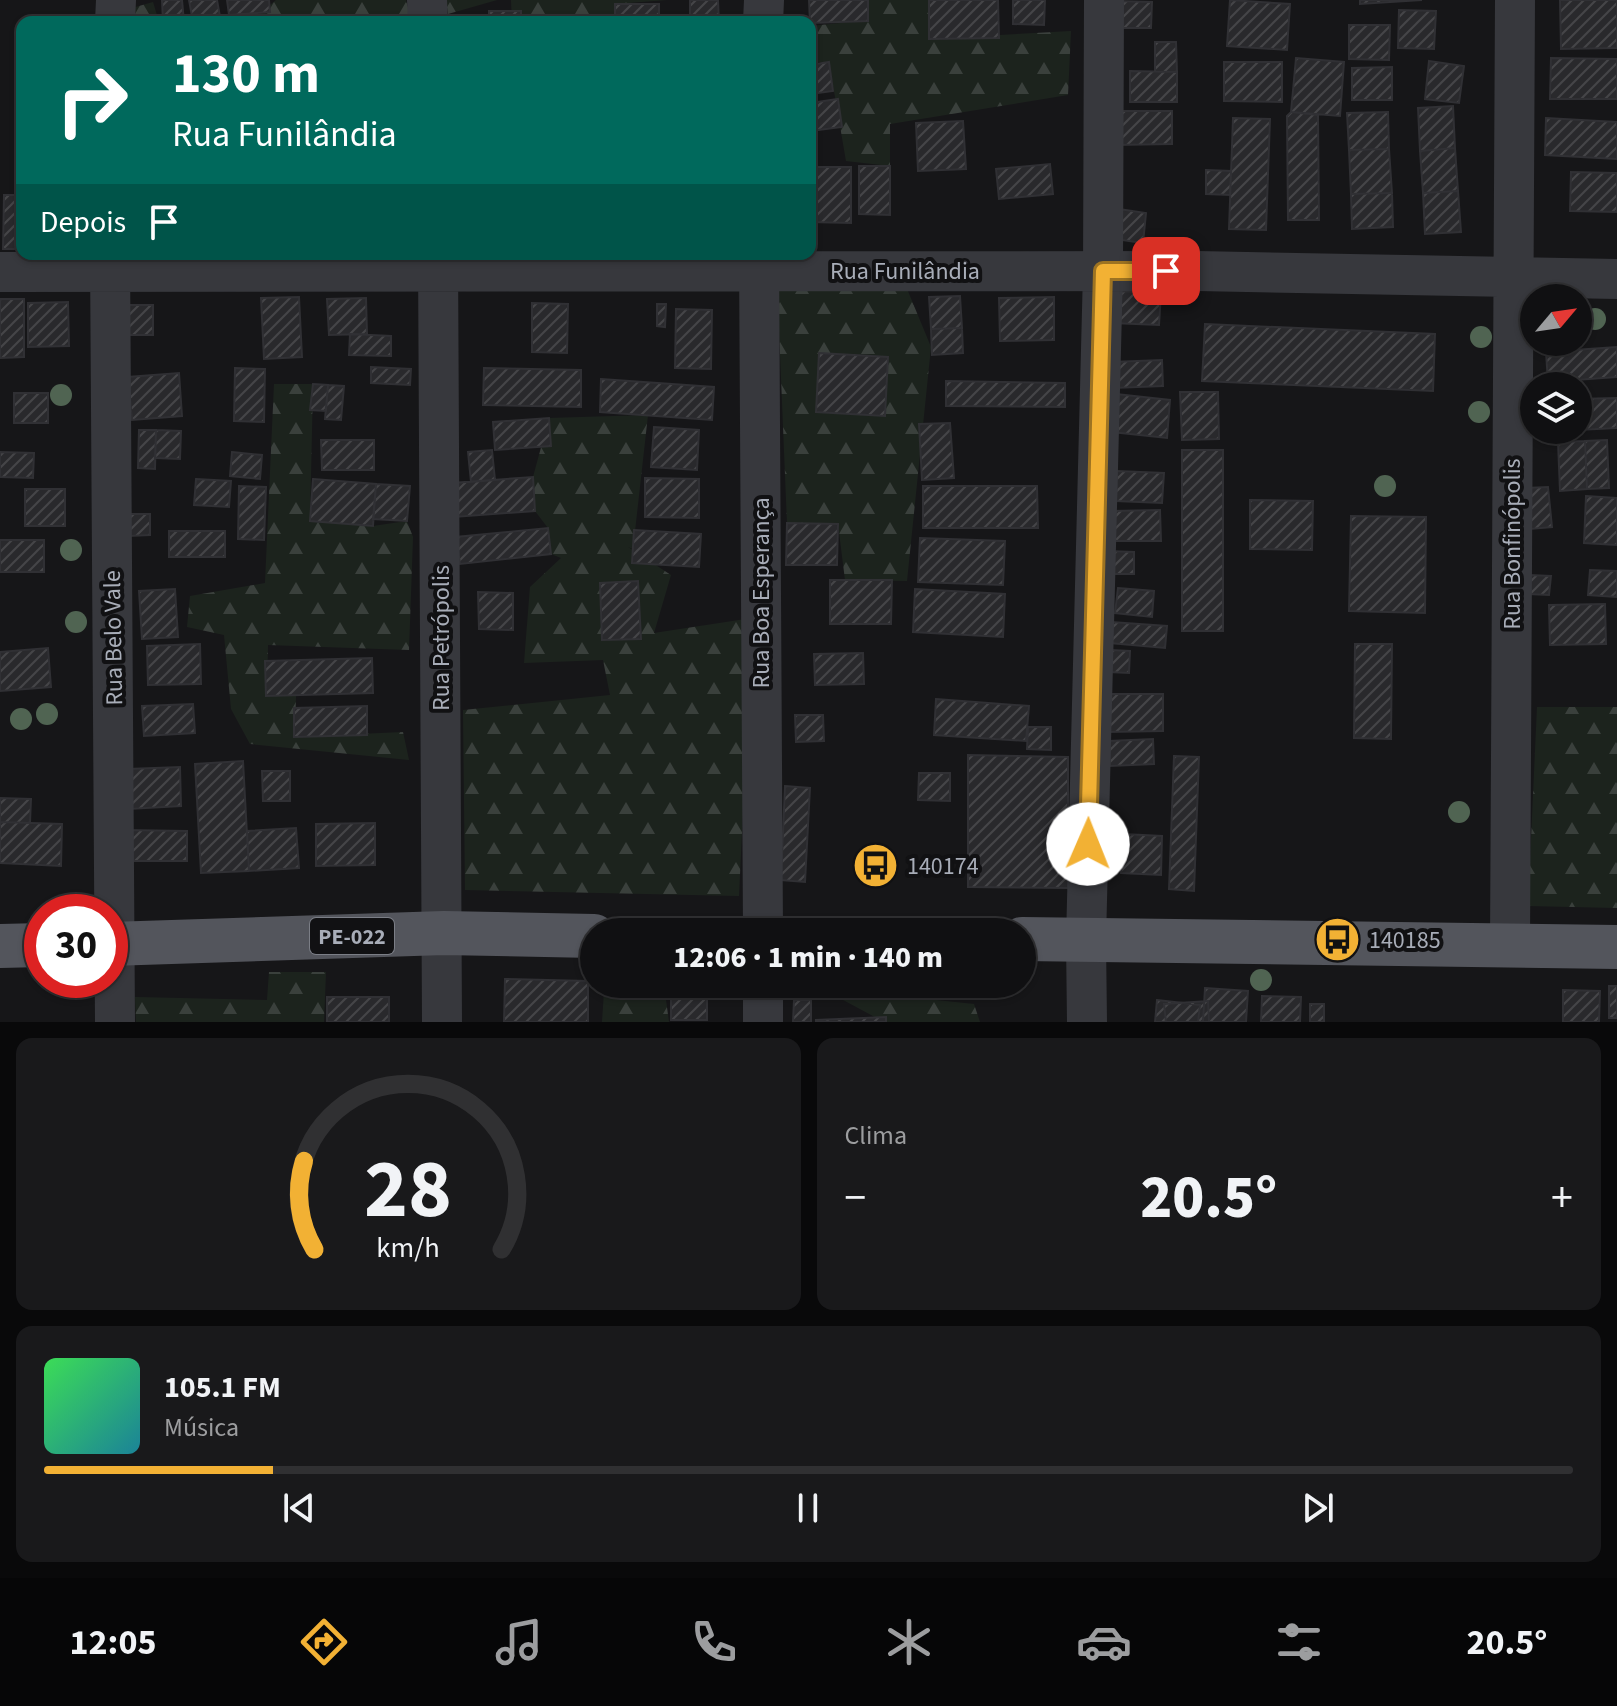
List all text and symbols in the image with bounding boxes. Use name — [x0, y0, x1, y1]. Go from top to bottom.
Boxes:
text: 130 m — [172, 35, 320, 114]
icon: right — [40, 48, 144, 152]
text: Rua Funilândia — [172, 109, 397, 160]
icon: arrive — [142, 200, 186, 244]
text: Depois — [40, 201, 126, 244]
pin — [1132, 237, 1200, 305]
icon: arrive — [1144, 249, 1188, 293]
street label: Rua Funilândia — [830, 254, 980, 289]
north arrow — [1520, 284, 1592, 356]
map controls — [1520, 284, 1592, 444]
button: layers — [1520, 372, 1592, 444]
street label: Rua Bonfinópolis — [1495, 458, 1530, 630]
street label: Rua Boa Esperança — [744, 497, 779, 689]
street label: Rua Petrópolis — [424, 565, 459, 711]
street label: Rua Belo Vale — [95, 570, 132, 706]
position arrow — [1046, 802, 1130, 886]
bus stop icon: 140174 — [852, 842, 900, 890]
place label: 140174 — [907, 849, 979, 884]
speed limit sign: 30 — [24, 894, 128, 998]
bus stop icon: 140185 — [1314, 916, 1362, 964]
road number: PE-022 — [310, 918, 394, 954]
place label: 140185 — [1369, 923, 1441, 958]
text: 12:06 · 1 min · 140 m — [673, 936, 943, 979]
text: Clima — [845, 1117, 907, 1154]
text: 28 — [364, 1131, 452, 1249]
text: 20.5° — [1140, 1156, 1277, 1241]
text: − — [845, 1167, 866, 1230]
text: + — [1551, 1167, 1573, 1230]
text: km/h — [377, 1228, 440, 1268]
text: 105.1 FM — [164, 1366, 281, 1409]
text: Música — [164, 1409, 239, 1446]
icon: previous — [277, 1486, 321, 1530]
icon: pause — [786, 1486, 830, 1530]
icon: next — [1296, 1486, 1340, 1530]
icon: directions — [296, 1614, 352, 1670]
icon: music — [491, 1614, 547, 1670]
icon: phone — [686, 1614, 742, 1670]
icon: climate — [881, 1614, 937, 1670]
icon: car — [1076, 1614, 1132, 1670]
icon: filters — [1271, 1614, 1327, 1670]
text: 12:05 — [70, 1617, 156, 1668]
text: 20.5° — [1466, 1617, 1547, 1668]

